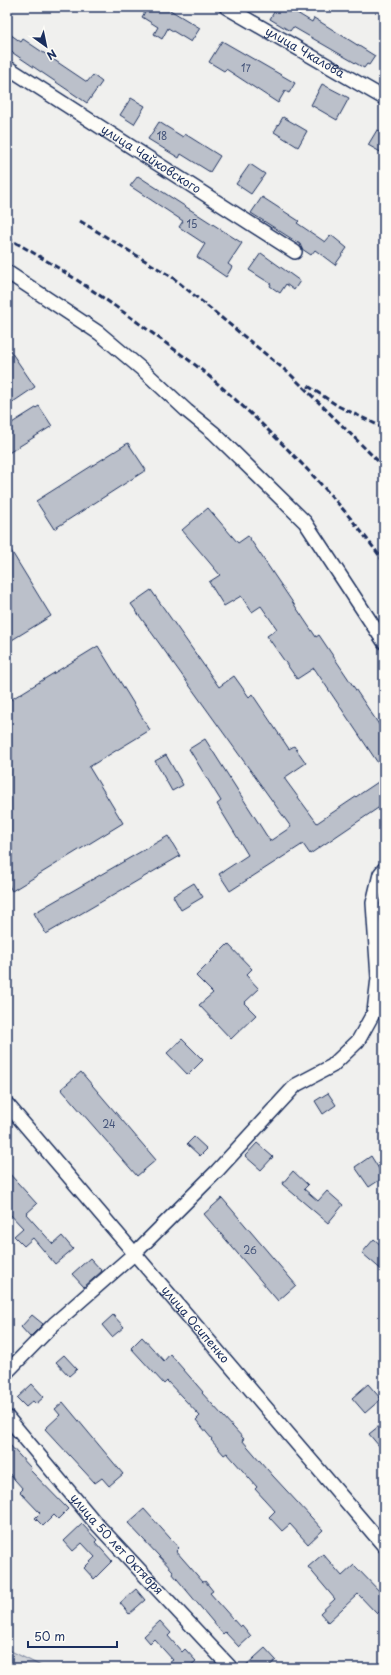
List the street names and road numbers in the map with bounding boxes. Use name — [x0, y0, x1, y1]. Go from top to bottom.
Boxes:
street label: улица Чкалова — [262, 22, 349, 82]
street label: улица Чайковского — [98, 120, 205, 198]
street label: улица Осипенко — [158, 1281, 235, 1367]
street label: улица 50 лет Октября — [66, 1489, 168, 1598]

